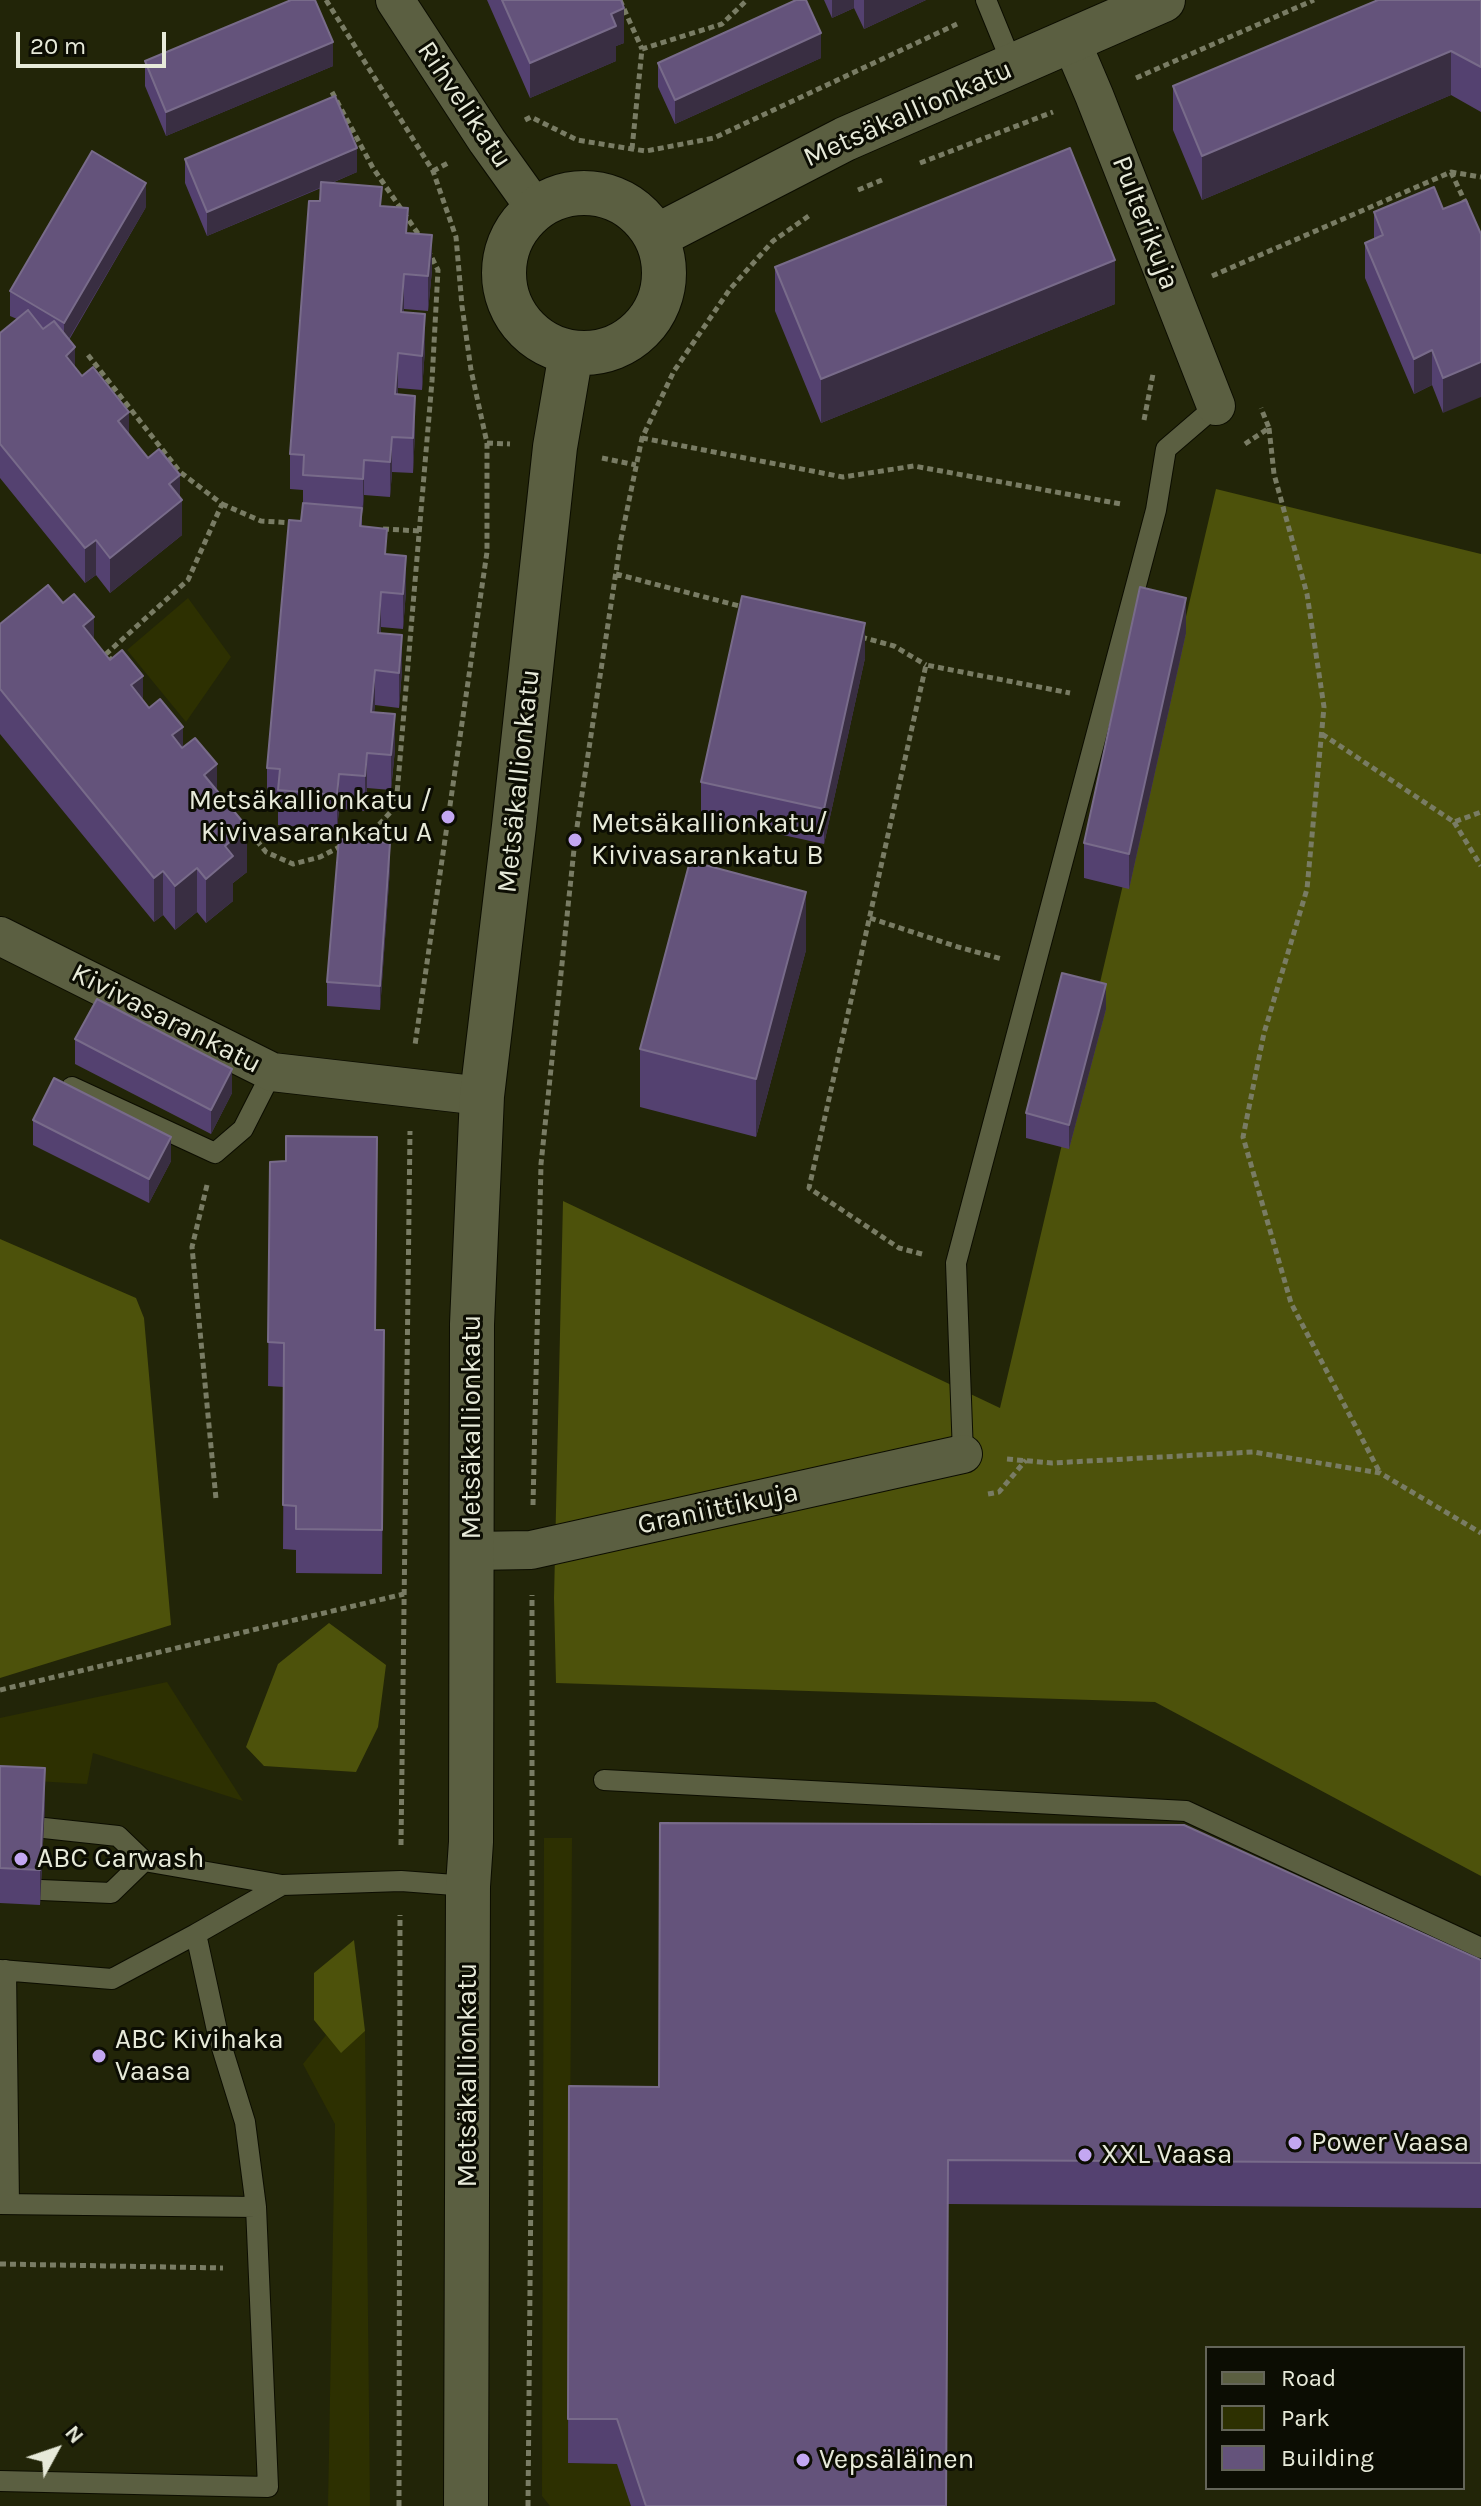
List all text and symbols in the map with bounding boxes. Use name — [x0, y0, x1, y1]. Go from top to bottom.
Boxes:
scale bar — [20, 16, 170, 66]
text: 20 m — [30, 32, 86, 60]
street label: Rihvelikatu — [409, 35, 519, 175]
street label: Metsäkallionkatu — [798, 53, 1018, 175]
street label: Pulterikuja — [1104, 151, 1186, 295]
street label: Metsäkallionkatu — [491, 667, 547, 895]
place label: Metsäkallionkatu / Kivivasarankatu A — [188, 784, 432, 850]
place label: Metsäkallionkatu/ Kivivasarankatu B — [591, 807, 828, 873]
marker: Metsäkallionkatu / Kivivasarankatu A — [439, 808, 457, 826]
marker: Metsäkallionkatu/ Kivivasarankatu B — [566, 831, 584, 849]
street label: Kivivasarankatu — [65, 957, 267, 1081]
street label: Metsäkallionkatu — [455, 1315, 489, 1539]
street label: Graniittikuja — [635, 1476, 801, 1542]
place label: ABC Carwash — [37, 1842, 204, 1876]
marker: ABC Carwash — [12, 1850, 30, 1868]
street label: Metsäkallionkatu — [451, 1963, 485, 2187]
place label: ABC Kivihaka Vaasa — [115, 2023, 284, 2089]
marker: ABC Kivihaka Vaasa — [90, 2047, 108, 2065]
place label: Power Vaasa — [1311, 2126, 1469, 2160]
marker: Power Vaasa — [1286, 2134, 1304, 2152]
place label: XXL Vaasa — [1101, 2138, 1232, 2172]
marker: XXL Vaasa — [1076, 2146, 1094, 2164]
legend — [1205, 2346, 1465, 2490]
text: Road — [1281, 2364, 1336, 2392]
text: Park — [1281, 2404, 1330, 2432]
north arrow — [16, 2410, 96, 2490]
text: N — [59, 2420, 89, 2449]
place label: Vepsäläinen — [819, 2443, 974, 2477]
text: Building — [1281, 2444, 1374, 2472]
marker: Vepsäläinen — [794, 2451, 812, 2469]

